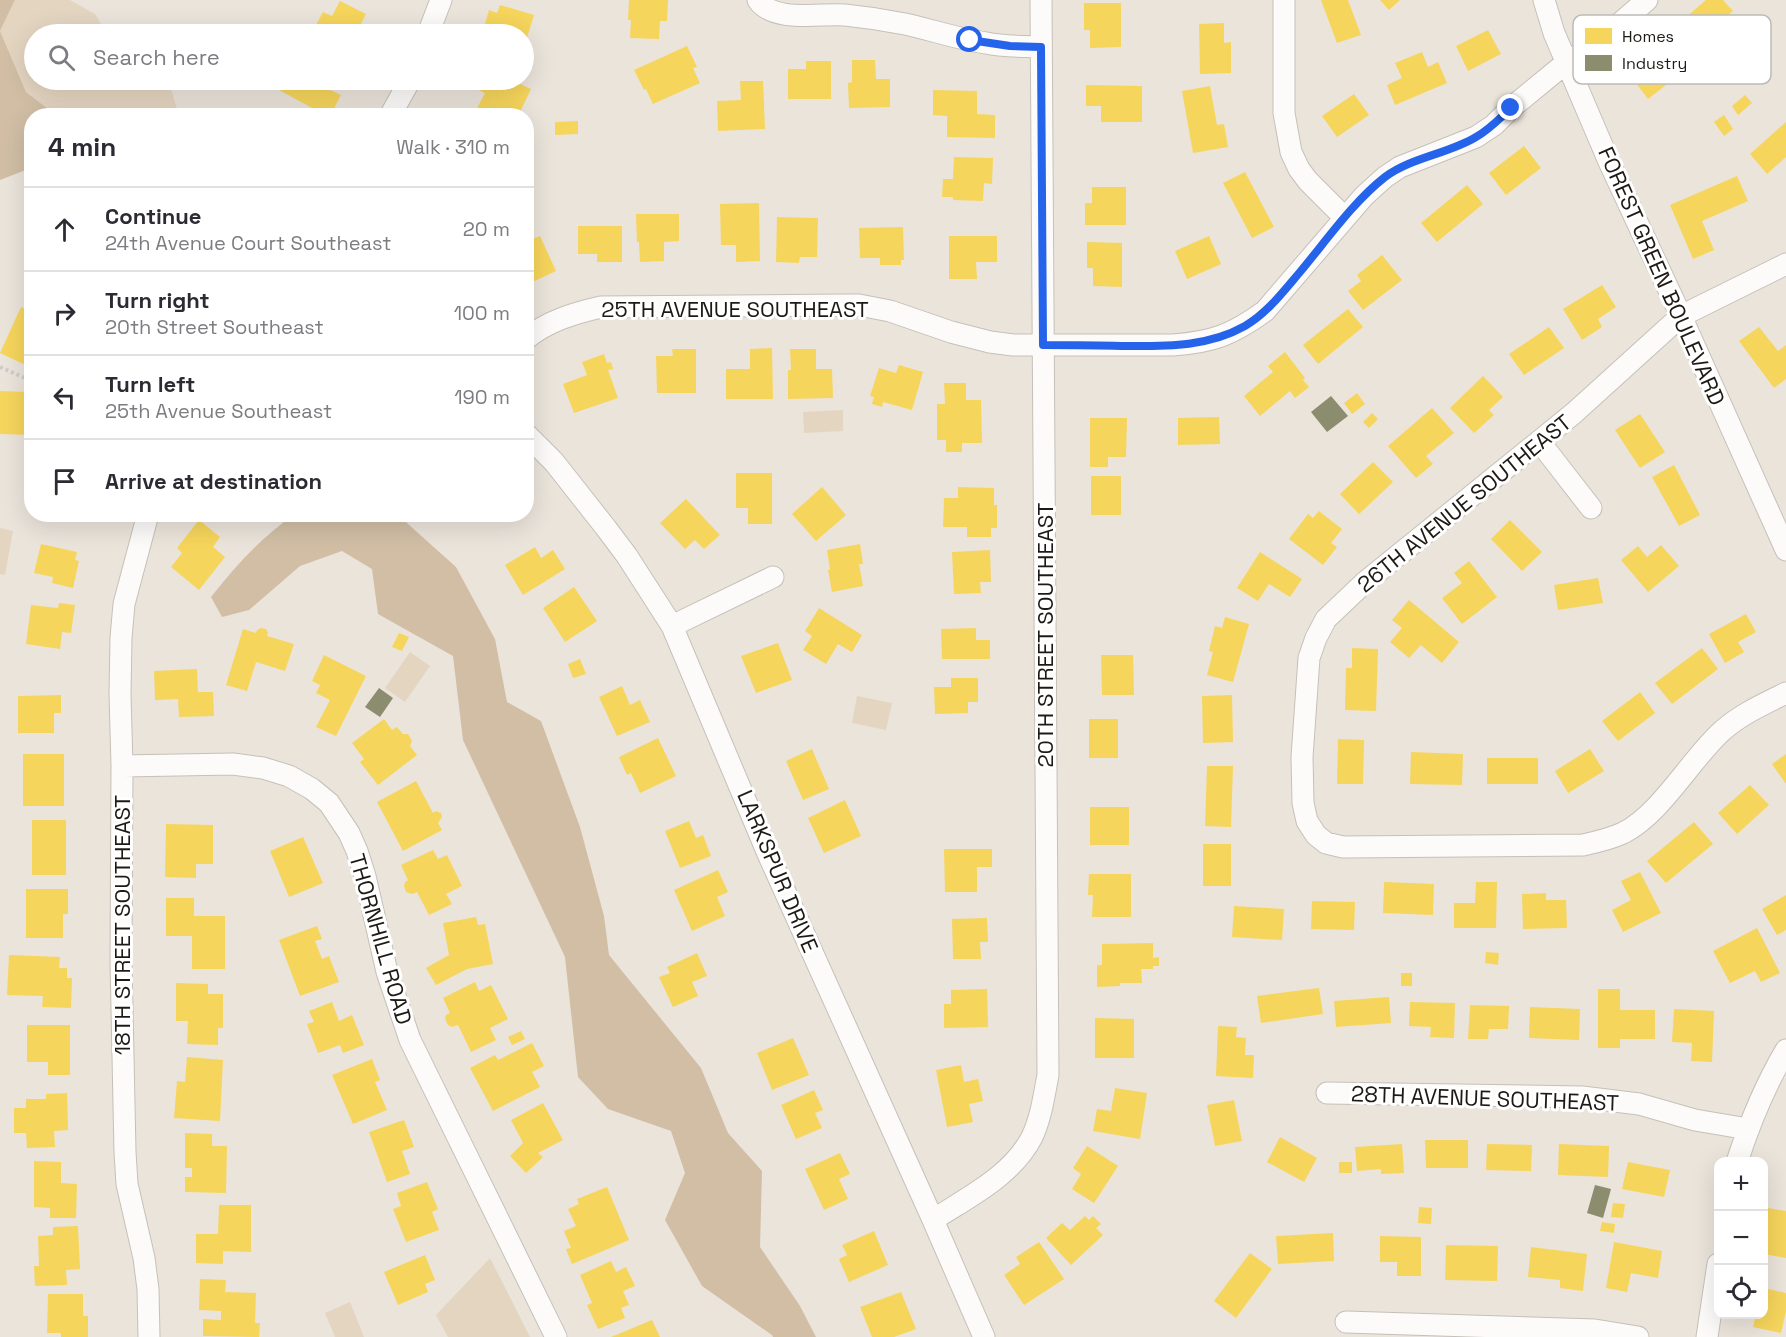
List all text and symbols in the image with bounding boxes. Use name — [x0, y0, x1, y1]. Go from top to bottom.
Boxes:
legend — [1573, 15, 1771, 84]
search box — [24, 24, 534, 90]
route start — [956, 26, 982, 52]
text: Homes — [1622, 26, 1674, 47]
icon: search — [45, 41, 78, 74]
text: Search here — [93, 43, 220, 71]
text: Industry — [1622, 53, 1687, 74]
route end — [1497, 94, 1523, 120]
text: 4 min — [48, 130, 116, 164]
text: Walk · 310 m — [396, 134, 510, 160]
street label: FOREST GREEN BOULEVARD — [1592, 142, 1732, 410]
text: Continue — [105, 202, 201, 230]
icon: ahead — [48, 213, 81, 246]
text: 20 m — [463, 216, 510, 242]
text: 24th Avenue Court Southeast — [105, 230, 391, 256]
text: Turn right — [105, 286, 210, 314]
street label: 25TH AVENUE SOUTHEAST — [601, 295, 869, 323]
icon: right — [48, 297, 81, 330]
text: 100 m — [454, 300, 510, 326]
text: 20th Street Southeast — [105, 314, 324, 340]
text: Turn left — [105, 370, 195, 398]
icon: left — [48, 381, 81, 414]
text: 190 m — [454, 384, 510, 410]
text: 25th Avenue Southeast — [105, 398, 332, 424]
street label: 26TH AVENUE SOUTHEAST — [1351, 408, 1577, 598]
icon: arrive — [48, 465, 81, 498]
text: Arrive at destination — [105, 467, 322, 495]
street label: 20TH STREET SOUTHEAST — [1031, 502, 1059, 767]
street label: LARKSPUR DRIVE — [731, 786, 825, 956]
street label: 18TH STREET SOUTHEAST — [108, 795, 136, 1055]
street label: THORNHILL ROAD — [343, 850, 419, 1028]
street label: 28TH AVENUE SOUTHEAST — [1351, 1079, 1619, 1117]
map controls — [1714, 1157, 1768, 1319]
button: + — [1714, 1157, 1768, 1211]
button: − — [1714, 1211, 1768, 1265]
button: locate — [1714, 1265, 1768, 1319]

